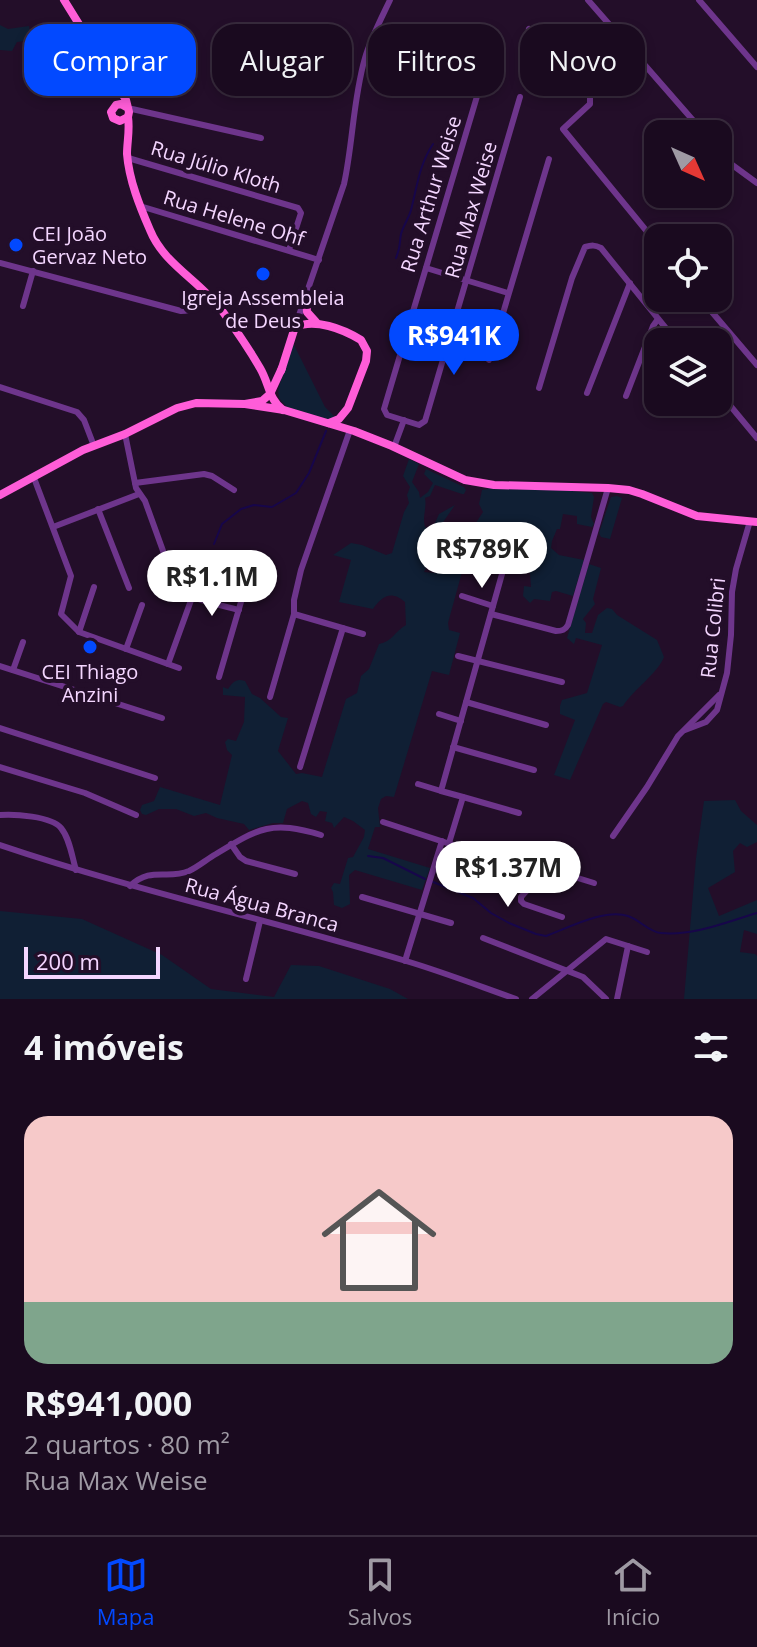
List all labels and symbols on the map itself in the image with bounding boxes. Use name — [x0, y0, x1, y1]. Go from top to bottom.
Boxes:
street label: Rua Arthur Weise — [394, 112, 467, 275]
north arrow — [644, 120, 732, 208]
street label: Rua Júlio Kloth — [148, 134, 284, 199]
street label: Rua Max Weise — [438, 138, 503, 281]
street label: Rua Helene Ohf — [160, 183, 309, 252]
place label: CEI João Gervaz Neto — [32, 220, 147, 270]
marker: CEI João Gervaz Neto — [7, 236, 25, 254]
marker: Igreja Assembleia de Deus — [254, 265, 272, 283]
place label: Igreja Assembleia de Deus — [181, 284, 345, 334]
pin: R$941K — [389, 309, 519, 377]
pin: R$789K — [417, 522, 547, 590]
pin: R$1.1M — [147, 550, 277, 618]
street label: Rua Colibri — [694, 576, 731, 680]
marker: CEI Thiago Anzini — [81, 638, 99, 656]
place label: CEI Thiago Anzini — [42, 658, 138, 708]
pin: R$1.37M — [434, 841, 582, 909]
street label: Rua Água Branca — [182, 871, 342, 938]
scale bar — [24, 943, 160, 979]

